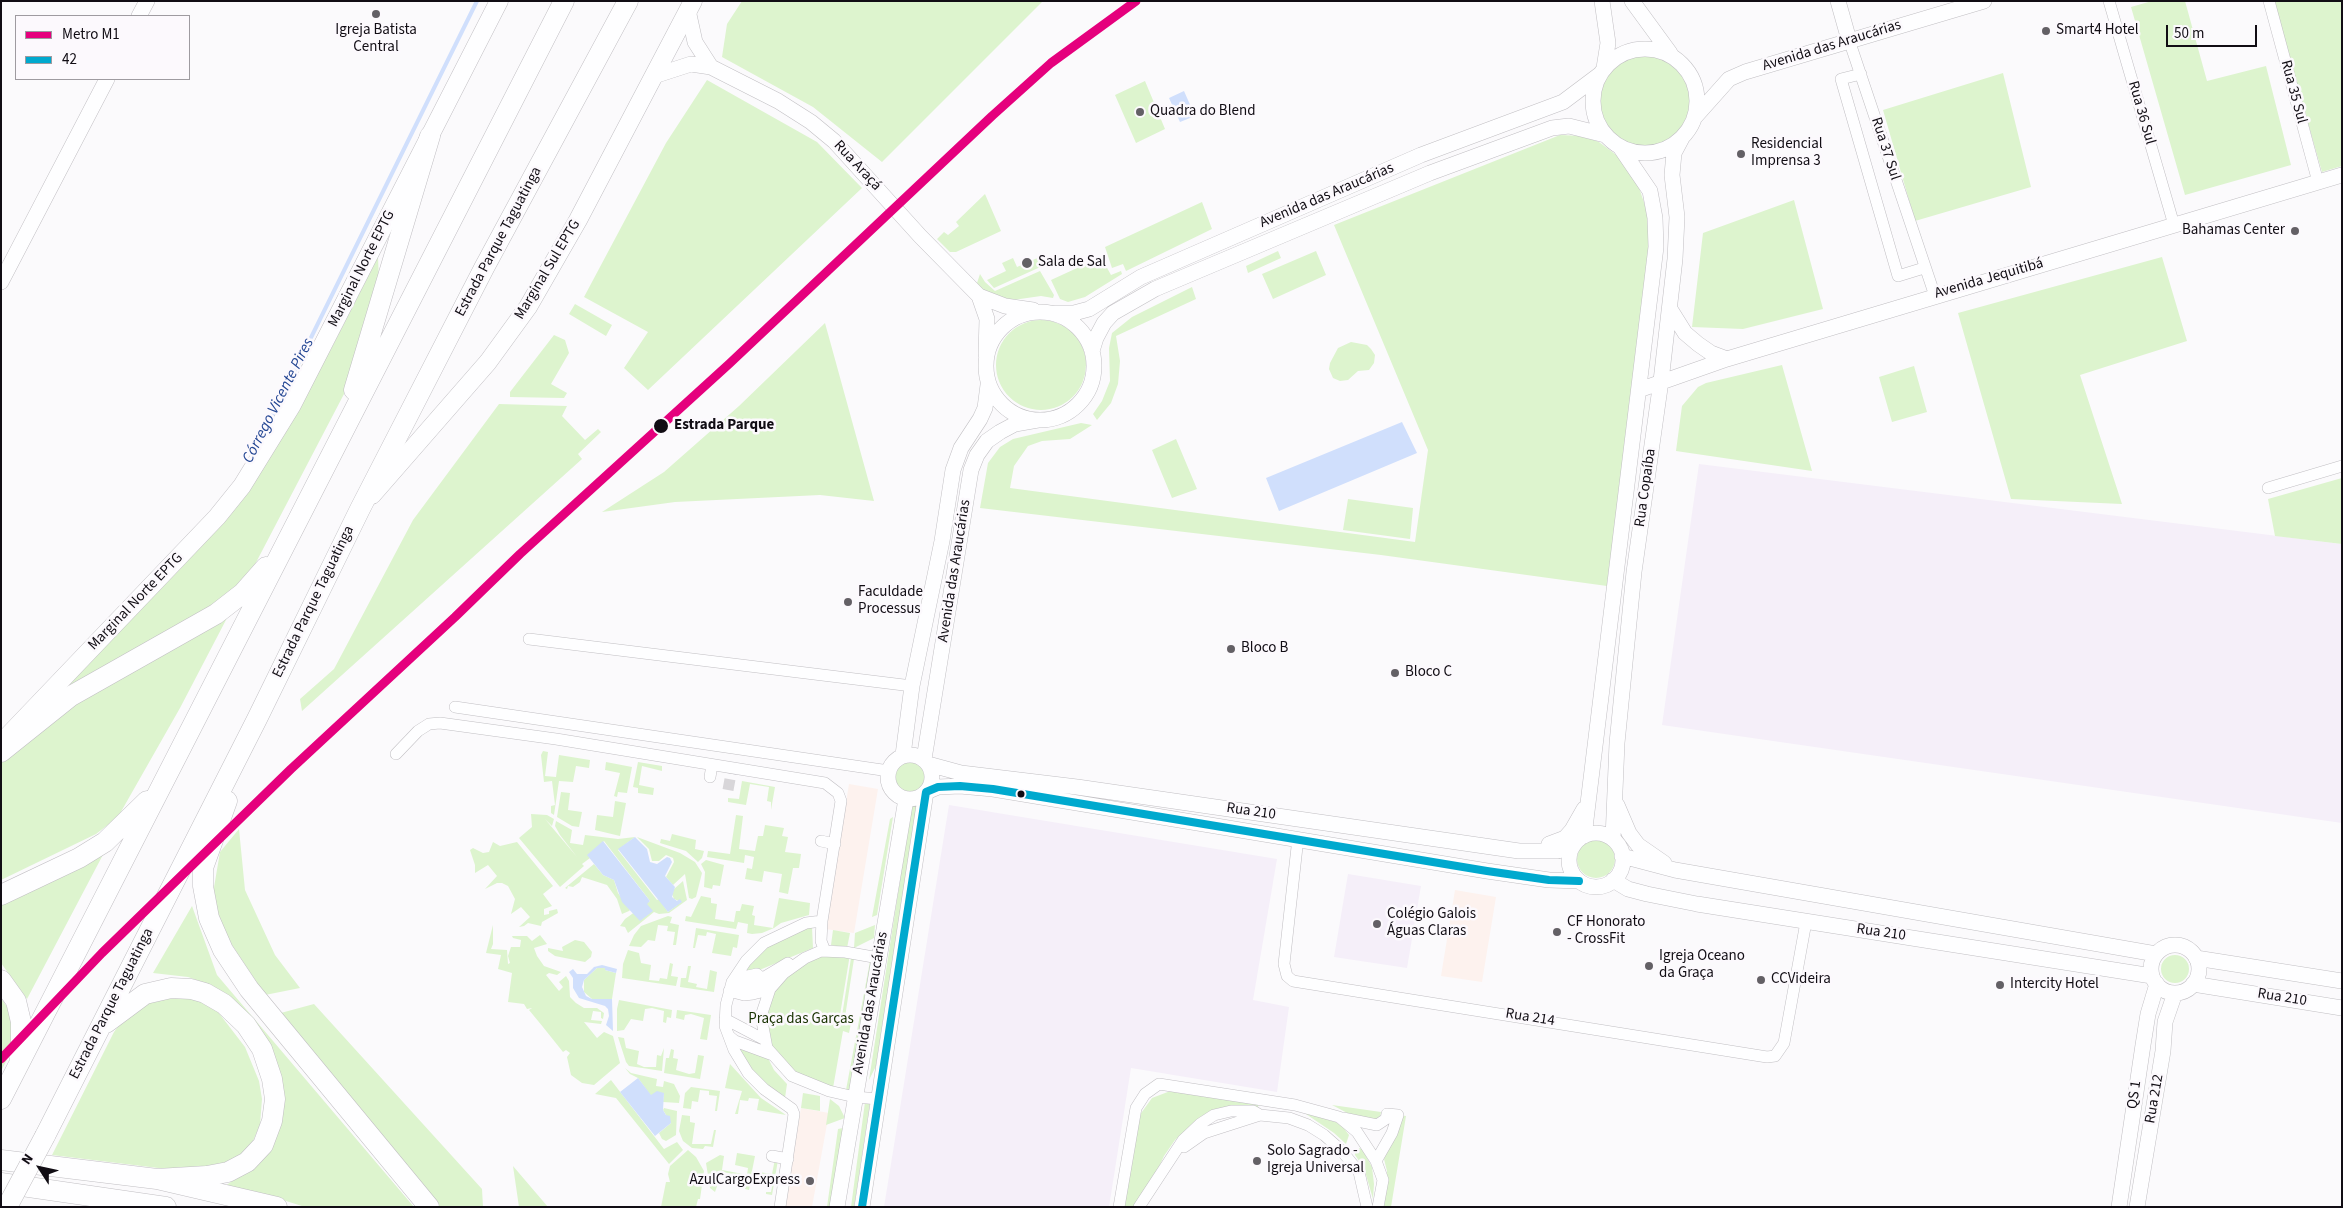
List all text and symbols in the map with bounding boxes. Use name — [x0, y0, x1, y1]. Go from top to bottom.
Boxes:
marker: Igreja Batista Central — [370, 8, 382, 20]
legend — [15, 15, 190, 80]
scale bar — [2168, 15, 2259, 47]
street label: Avenida das Araucárias — [1760, 16, 1904, 76]
place label: Igreja Batista Central — [335, 22, 417, 57]
place label: Smart4 Hotel — [2056, 22, 2139, 40]
text: 50 m — [2174, 23, 2204, 44]
text: Metro M1 — [62, 24, 120, 45]
marker: Smart4 Hotel — [2040, 25, 2052, 37]
text: 42 — [62, 49, 77, 70]
street label: Rua 35 Sul — [2276, 58, 2310, 126]
street label: Rua 36 Sul — [2123, 79, 2159, 147]
place label: Quadra do Blend — [1150, 103, 1255, 121]
marker: Quadra do Blend — [1134, 106, 1146, 118]
street label: Rua 37 Sul — [1866, 115, 1904, 183]
place label: Residencial Imprensa 3 — [1751, 136, 1823, 171]
street label: Rua Araçá — [829, 137, 885, 195]
marker: Residencial Imprensa 3 — [1735, 148, 1747, 160]
street label: Avenida das Araucárias — [1257, 160, 1397, 232]
street label: Estrada Parque Taguatinga — [452, 164, 546, 320]
street label: Marginal Norte EPTG — [325, 208, 399, 330]
street label: Marginal Sul EPTG — [511, 217, 585, 323]
place label: Bahamas Center — [2182, 222, 2285, 240]
marker: Bahamas Center — [2289, 225, 2301, 237]
place label: Sala de Sal — [1038, 254, 1106, 272]
street label: Avenida Jequitibá — [1932, 255, 2046, 303]
marker: Sala de Sal — [1020, 256, 1034, 270]
water label: Córrego Vicente Pires — [239, 335, 319, 467]
marker: Estrada Parque — [652, 417, 670, 435]
place label: Estrada Parque — [674, 417, 774, 435]
street label: Rua Copaíba — [1632, 448, 1660, 528]
street label: Avenida das Araucárias — [935, 498, 975, 644]
street label: Estrada Parque Taguatinga — [269, 523, 359, 681]
street label: Marginal Norte EPTG — [85, 549, 187, 655]
place label: Faculdade Processus — [858, 584, 923, 619]
marker: Faculdade Processus — [842, 596, 854, 608]
place label: Bloco B — [1241, 640, 1288, 658]
marker: Bloco B — [1225, 643, 1237, 655]
place label: Bloco C — [1405, 664, 1452, 682]
marker: Bloco C — [1389, 667, 1401, 679]
unlabelled marker — [1016, 789, 1026, 799]
street label: Rua 210 — [1225, 800, 1277, 824]
place label: Colégio Galois Águas Claras — [1387, 906, 1476, 941]
place label: CF Honorato - CrossFit — [1567, 914, 1645, 949]
marker: Colégio Galois Águas Claras — [1371, 918, 1383, 930]
street label: Rua 210 — [1855, 921, 1907, 945]
street label: Estrada Parque Taguatinga — [66, 925, 158, 1083]
marker: CF Honorato - CrossFit — [1551, 926, 1563, 938]
street label: Avenida das Araucárias — [850, 930, 892, 1076]
place label: Igreja Oceano da Graça — [1659, 948, 1745, 983]
marker: Igreja Oceano da Graça — [1643, 960, 1655, 972]
place label: CCVideira — [1771, 971, 1831, 989]
marker: CCVideira — [1755, 974, 1767, 986]
place label: Intercity Hotel — [2010, 976, 2099, 994]
marker: Intercity Hotel — [1994, 979, 2006, 991]
street label: Rua 210 — [2256, 985, 2308, 1011]
street label: Rua 214 — [1504, 1005, 1556, 1031]
park label: Praça das Garças — [748, 1011, 854, 1029]
street label: Rua 212 — [2142, 1073, 2168, 1125]
street label: QS 1 — [2124, 1080, 2146, 1110]
north arrow — [15, 1143, 65, 1193]
place label: Solo Sagrado - Igreja Universal — [1267, 1143, 1364, 1178]
text: N — [17, 1150, 39, 1169]
marker: Solo Sagrado - Igreja Universal — [1251, 1155, 1263, 1167]
place label: AzulCargoExpress — [689, 1172, 800, 1190]
marker: AzulCargoExpress — [804, 1175, 816, 1187]

